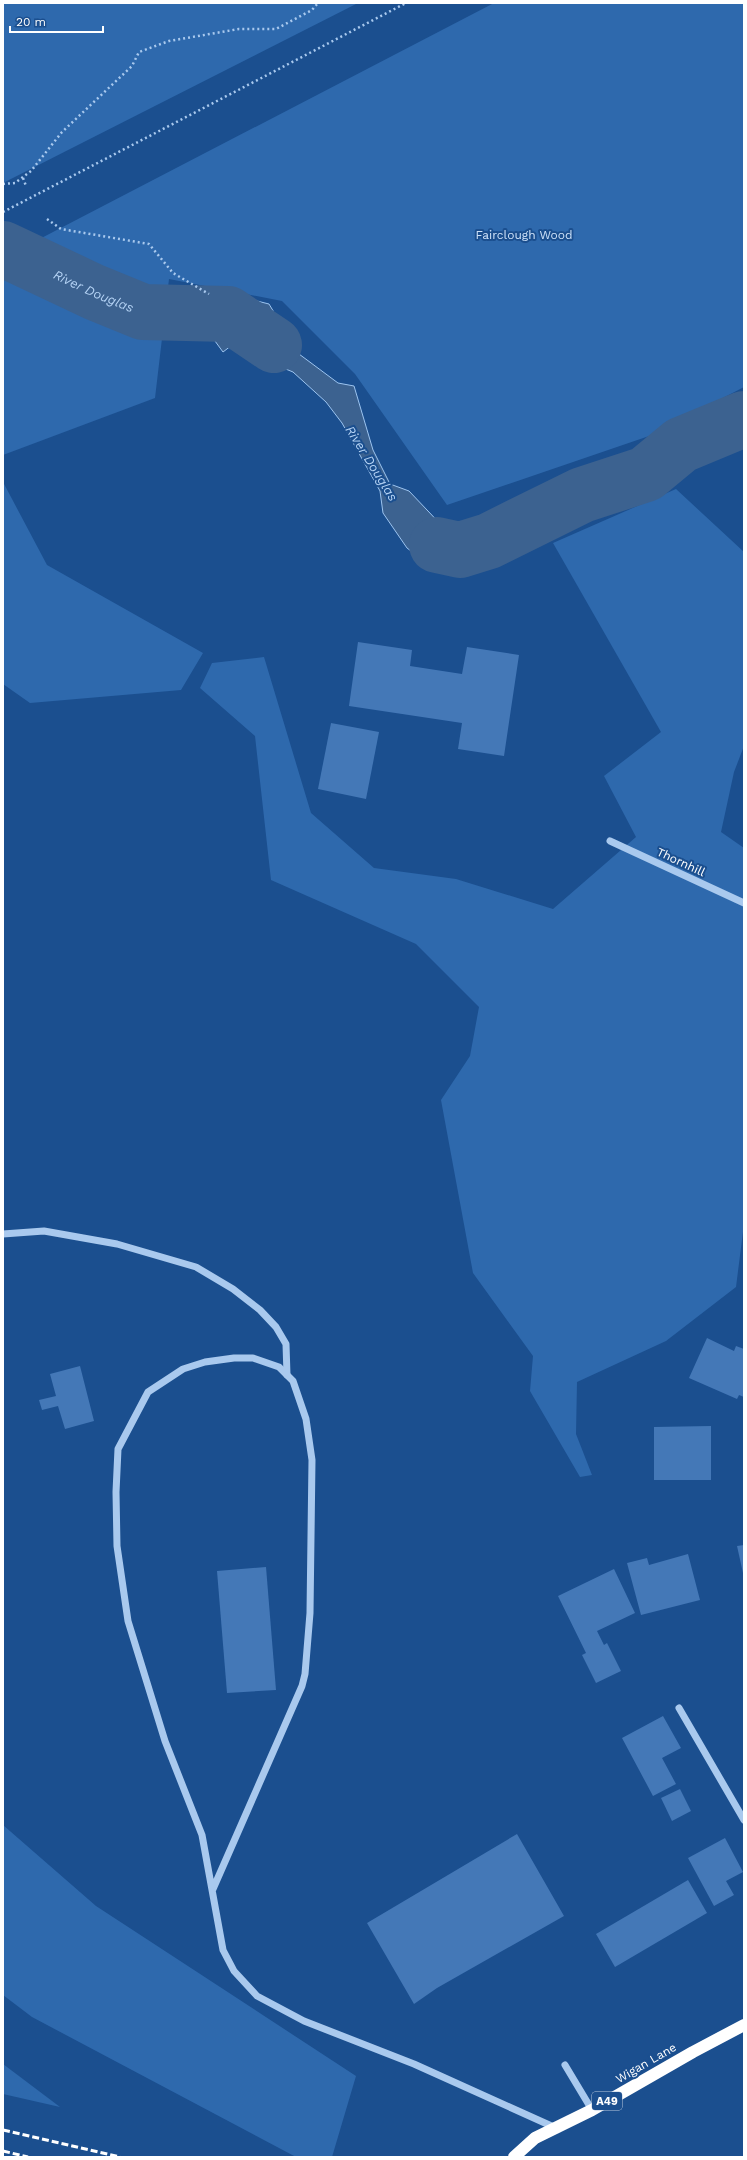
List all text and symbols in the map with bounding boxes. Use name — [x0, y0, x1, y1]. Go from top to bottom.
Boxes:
scale bar — [10, 8, 103, 34]
text: 20 m — [16, 15, 46, 29]
park label: Fairclough Wood — [475, 228, 573, 242]
water label: River Douglas — [51, 267, 136, 316]
water label: River Douglas — [342, 423, 401, 504]
street label: Thornhill — [655, 845, 708, 879]
street label: Wigan Lane — [613, 2040, 679, 2086]
road number: A49 — [592, 2092, 622, 2110]

